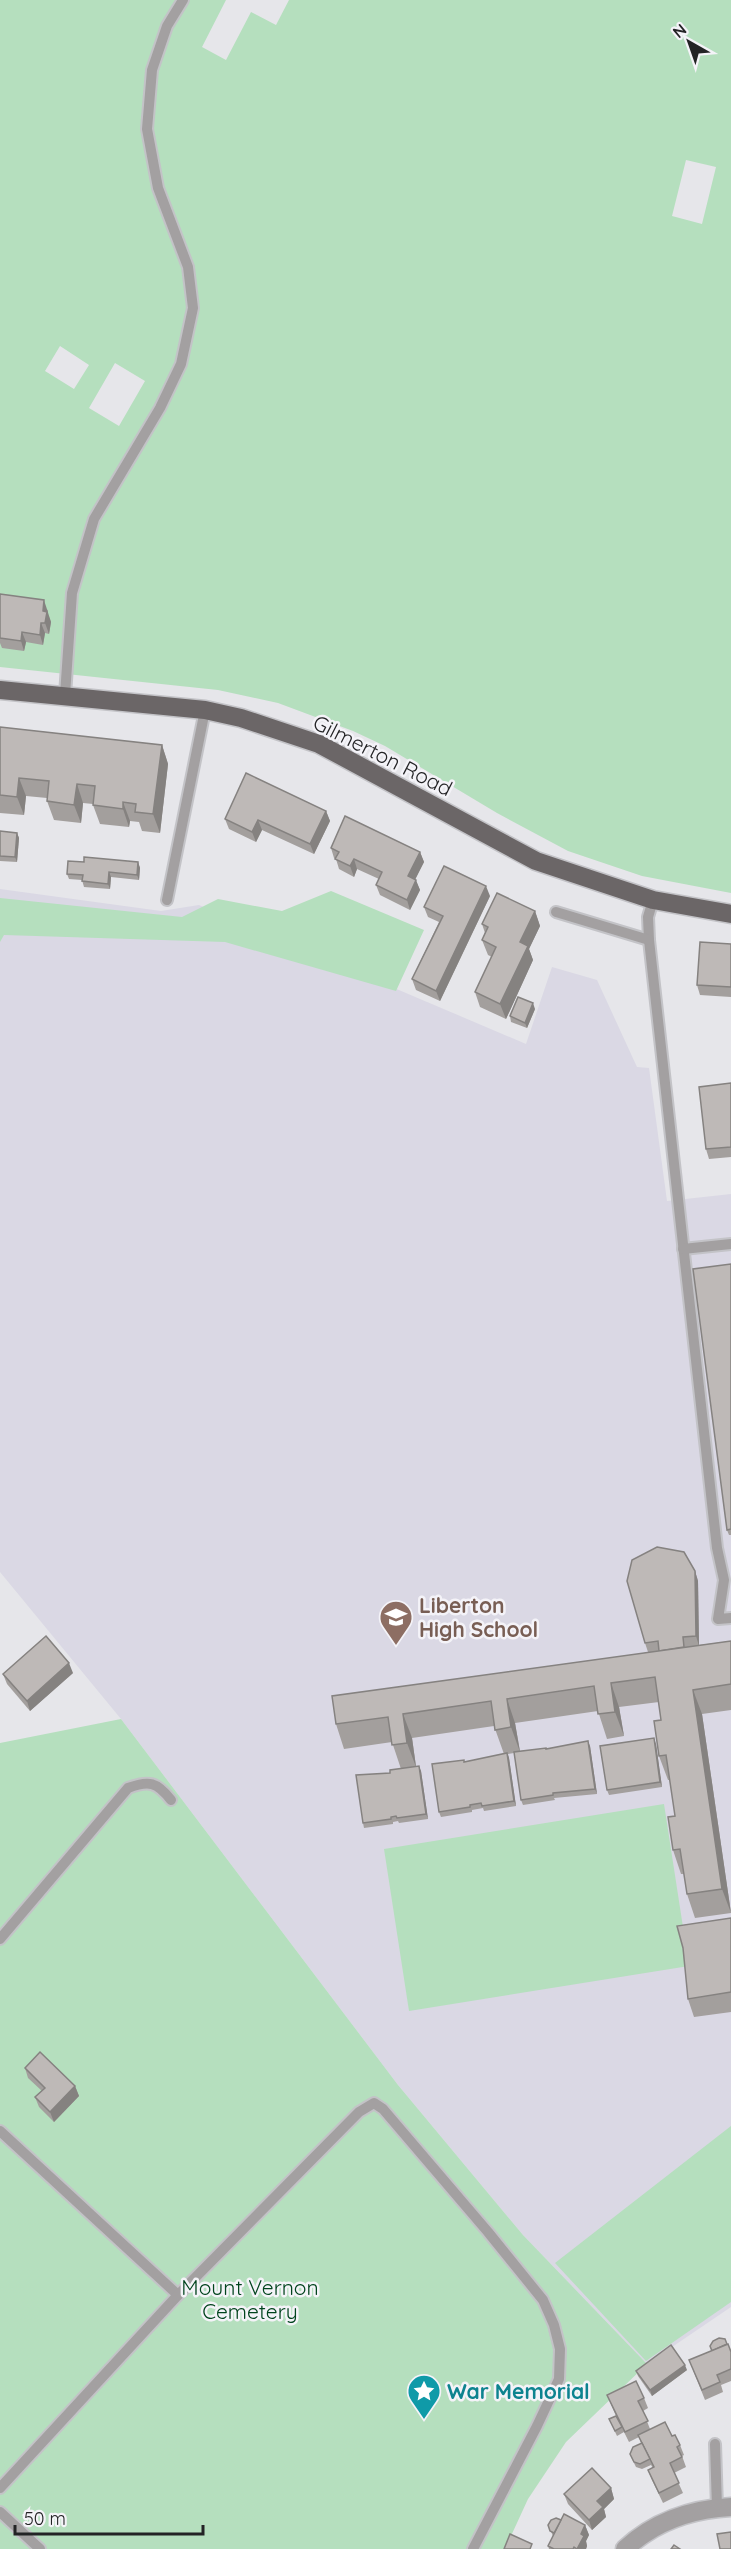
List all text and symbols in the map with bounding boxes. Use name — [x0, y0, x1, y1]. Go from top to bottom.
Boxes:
north arrow — [659, 12, 719, 72]
text: N — [668, 19, 690, 42]
street label: Gilmerton Road — [309, 709, 457, 801]
place label: Liberton High School — [419, 1592, 538, 1642]
school or university icon: Liberton High School — [378, 1599, 414, 1646]
park label: Mount Vernon Cemetery — [181, 2274, 319, 2324]
place icon: War Memorial — [406, 2373, 442, 2420]
place label: War Memorial — [447, 2378, 590, 2404]
scale bar — [15, 2498, 202, 2536]
text: 50 m — [24, 2507, 66, 2530]

